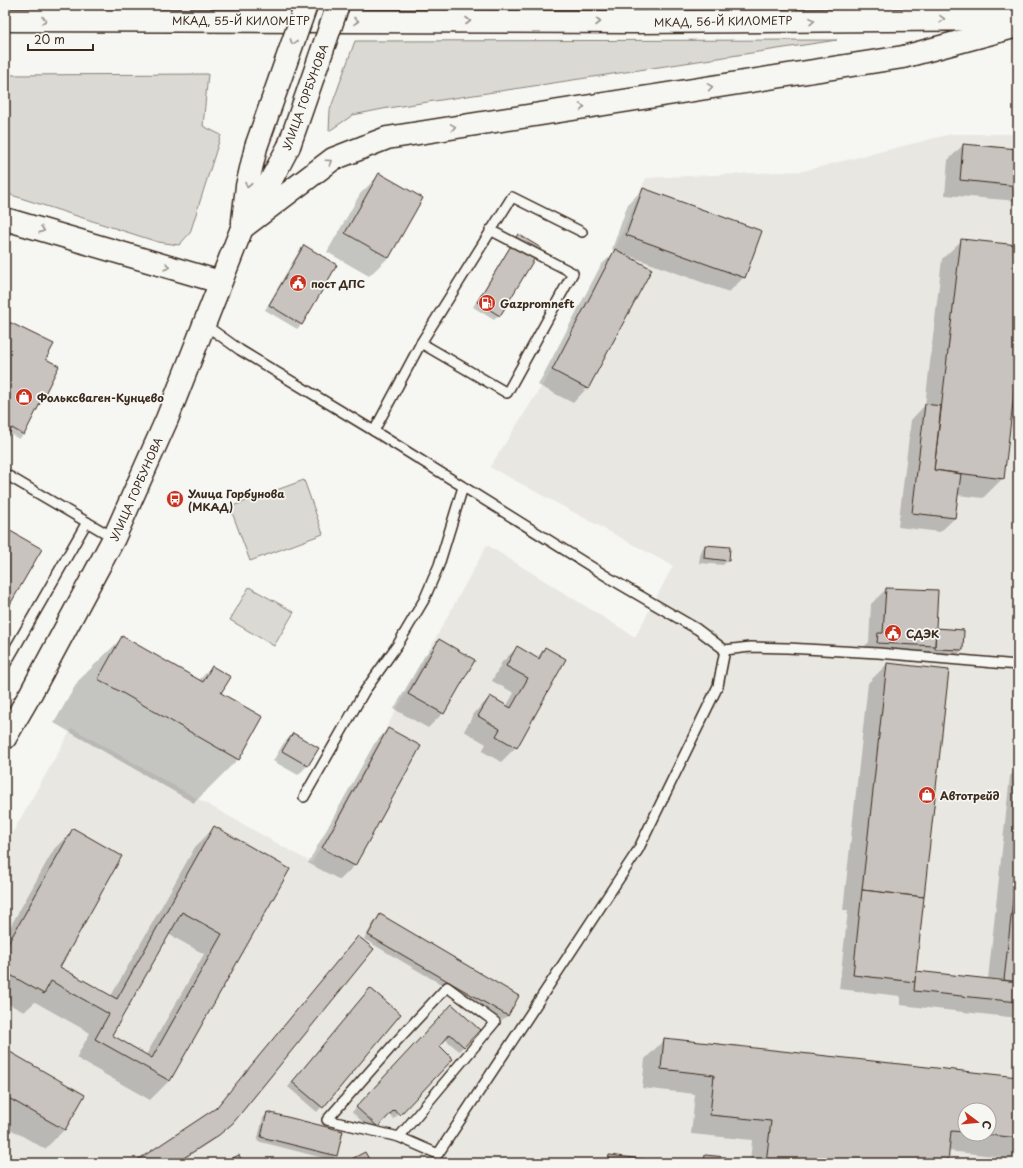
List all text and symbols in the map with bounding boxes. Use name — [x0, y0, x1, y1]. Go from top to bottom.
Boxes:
street label: МКАД, 56-Й КИЛОМЕТР — [654, 11, 792, 31]
street label: МКАД, 55-Й КИЛОМЕТР — [172, 12, 310, 29]
one-way arrow — [939, 15, 945, 23]
one-way arrow — [41, 16, 47, 24]
one-way arrow — [353, 17, 359, 25]
one-way arrow — [465, 17, 471, 25]
one-way arrow — [809, 17, 815, 25]
one-way arrow — [595, 18, 601, 26]
scale bar — [28, 26, 93, 52]
text: 20 m — [34, 30, 65, 48]
one-way arrow — [289, 38, 298, 45]
street label: УЛИЦА ГОРБУНОВА — [278, 41, 332, 152]
one-way arrow — [707, 83, 713, 92]
one-way arrow — [579, 103, 585, 112]
one-way arrow — [450, 123, 456, 132]
one-way arrow — [325, 160, 332, 167]
one-way arrow — [244, 182, 252, 188]
one-way arrow — [39, 225, 46, 234]
one-way arrow — [164, 262, 171, 271]
public building icon: пост ДПС — [288, 273, 308, 293]
place label: пост ДПС — [311, 275, 365, 292]
fuel station icon: Gazpromneft — [477, 293, 497, 313]
place label: Gazpromneft — [500, 295, 574, 312]
shop icon: Фольксваген-Кунцево — [14, 387, 34, 407]
place label: Фольксваген-Кунцево — [37, 389, 164, 406]
street label: УЛИЦА ГОРБУНОВА — [105, 434, 167, 544]
place label: Улица Горбунова (МКАД) — [187, 485, 285, 515]
bus stop icon: Улица Горбунова (МКАД) — [165, 489, 185, 509]
public building icon: СДЭК — [883, 623, 903, 643]
place label: СДЭК — [906, 625, 939, 642]
shop icon: Автотрейд — [917, 785, 937, 805]
place label: Автотрейд — [940, 787, 1000, 804]
north arrow — [957, 1102, 997, 1142]
text: С — [978, 1119, 996, 1131]

